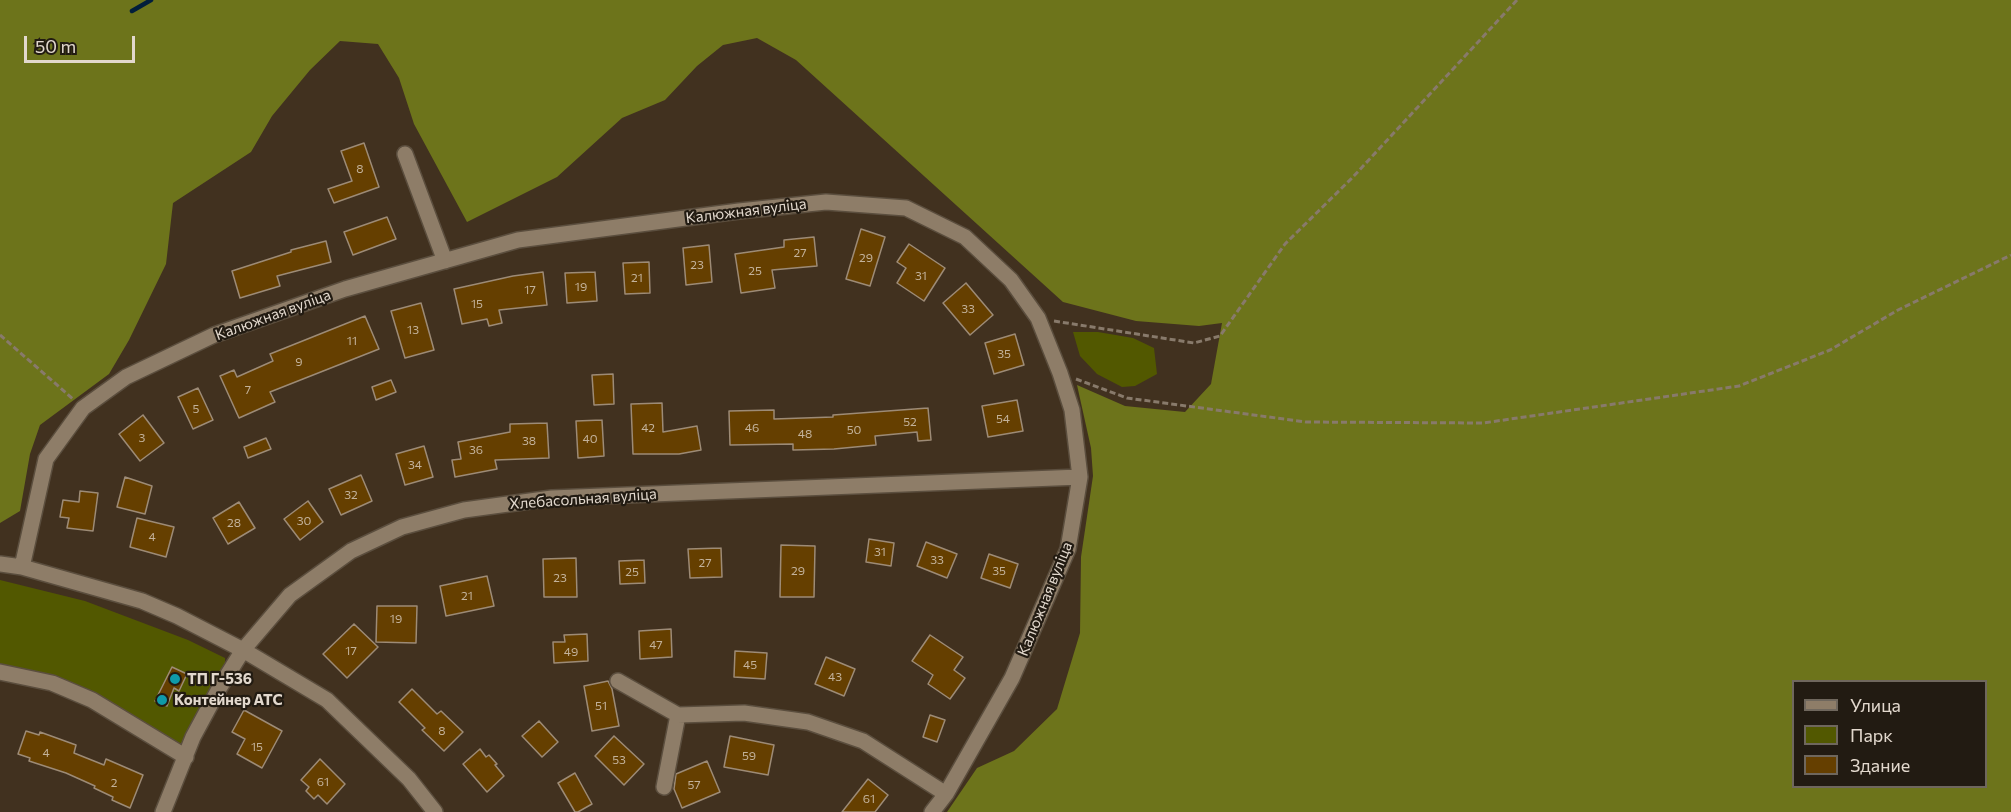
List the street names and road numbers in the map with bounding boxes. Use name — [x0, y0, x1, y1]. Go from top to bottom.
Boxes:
street label: Калюжная вуліца — [685, 195, 807, 227]
street label: Калюжная вуліца — [213, 286, 333, 344]
street label: Хлебасольная вуліца — [509, 485, 657, 513]
street label: Калюжная вуліца — [1014, 539, 1076, 659]

